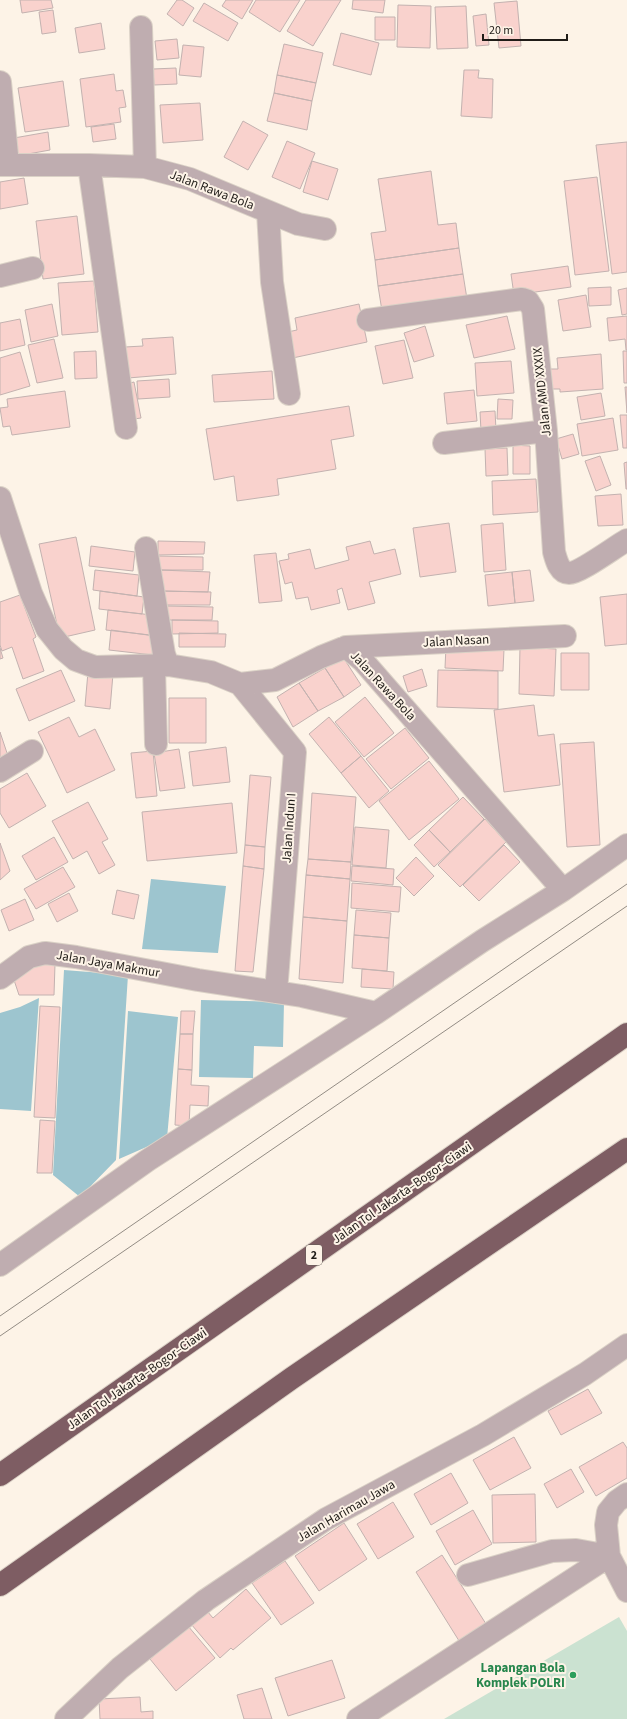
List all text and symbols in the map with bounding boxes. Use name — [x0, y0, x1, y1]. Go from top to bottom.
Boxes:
scale bar — [483, 16, 567, 42]
text: 20 m — [489, 22, 513, 39]
street label: Jalan Rawa Bola — [167, 166, 257, 214]
street label: Jalan AMD XXXIX — [528, 346, 556, 437]
street label: Jalan Nasan — [422, 630, 490, 652]
street label: Jalan Rawa Bola — [346, 647, 420, 725]
street label: Jalan Indun I — [278, 792, 300, 864]
street label: Jalan Jaya Makmur — [55, 946, 162, 982]
street label: Jalan Tol Jakarta–Bogor–Ciawi — [329, 1138, 475, 1248]
road number: 2 — [306, 1245, 322, 1265]
street label: Jalan Tol Jakarta–Bogor–Ciawi — [64, 1324, 210, 1434]
street label: Jalan Harimau Jawa — [294, 1476, 398, 1546]
place label: Lapangan Bola Komplek POLRI — [476, 1659, 565, 1692]
marker: Lapangan Bola Komplek POLRI — [568, 1670, 578, 1680]

